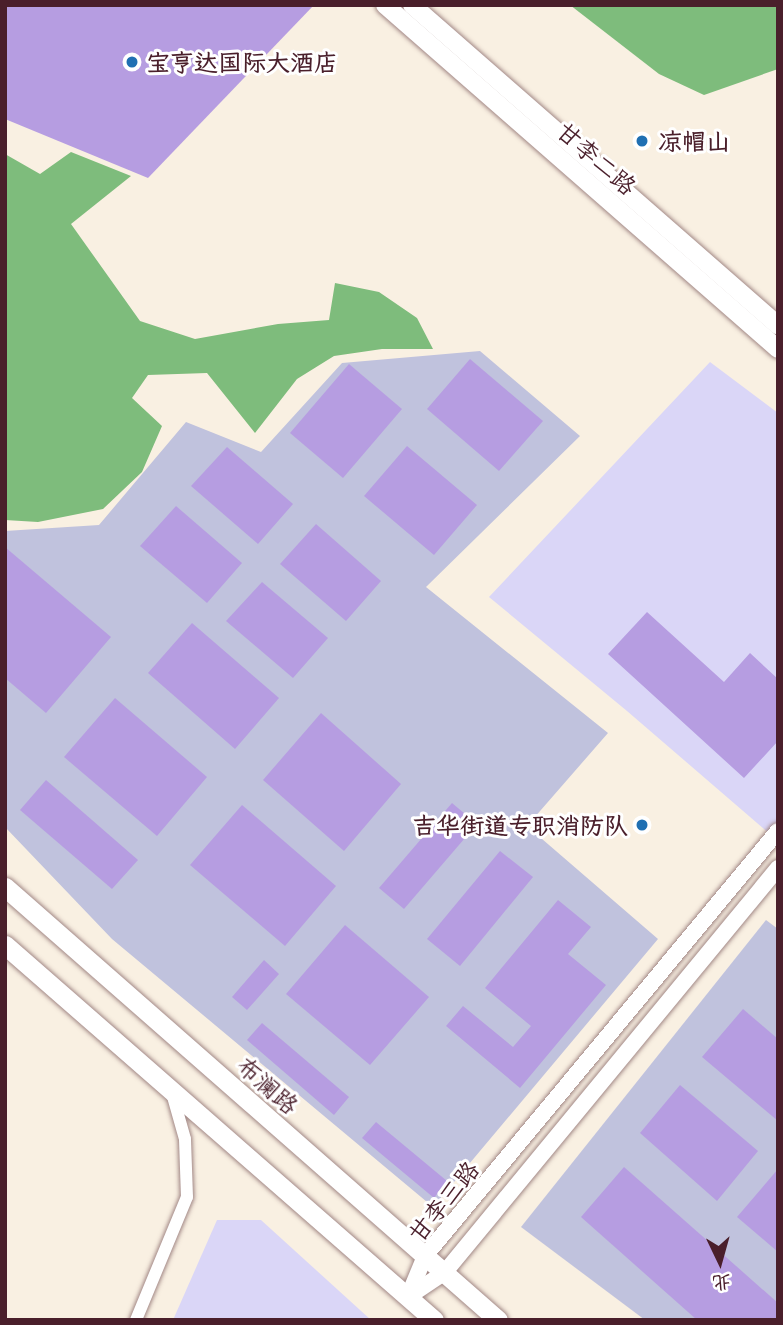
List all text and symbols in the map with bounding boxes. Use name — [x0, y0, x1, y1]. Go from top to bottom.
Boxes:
place label: 宝亨达国际大酒店 — [146, 48, 338, 76]
marker: 宝亨达国际大酒店 — [124, 54, 140, 70]
street label: 甘李二路 — [551, 116, 643, 200]
place label: 凉帽山 — [658, 127, 730, 155]
marker: 凉帽山 — [632, 131, 652, 151]
place label: 吉华街道专职消防队 — [412, 811, 628, 839]
marker: 吉华街道专职消防队 — [634, 817, 650, 833]
street label: 布澜路 — [231, 1051, 305, 1119]
street label: 甘李三路 — [402, 1155, 484, 1247]
north arrow — [685, 1227, 755, 1297]
text: 北 — [711, 1270, 732, 1297]

